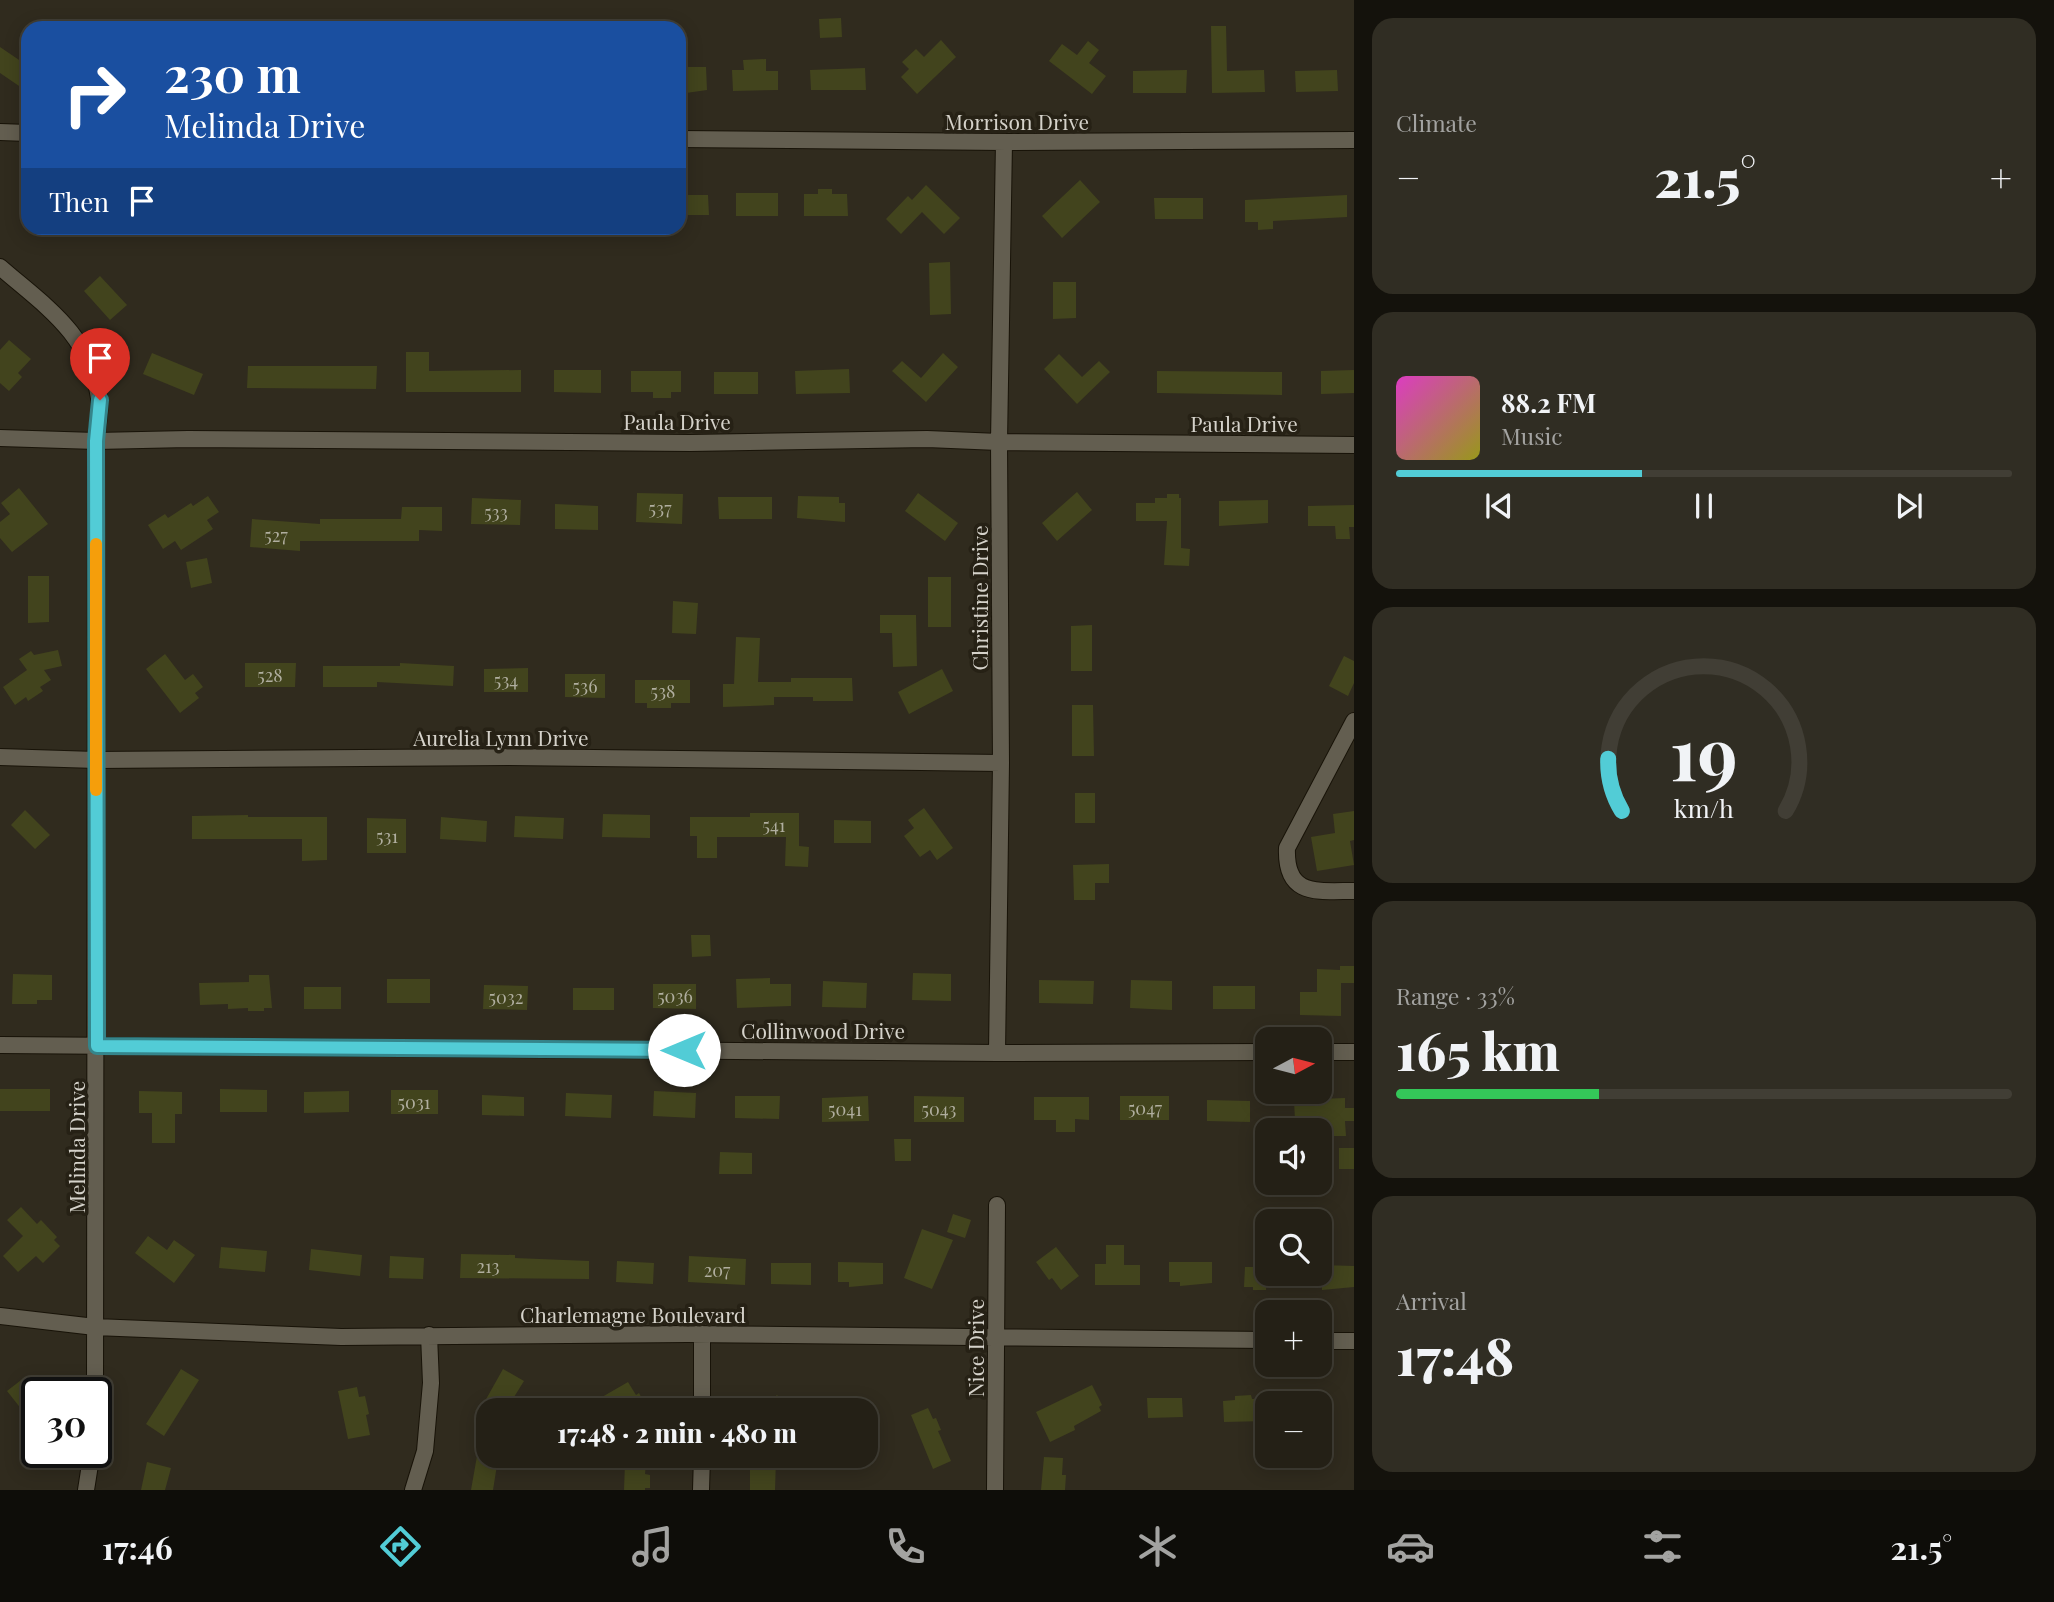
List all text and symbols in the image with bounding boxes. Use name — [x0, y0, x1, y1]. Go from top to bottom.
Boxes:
text: 230 m — [164, 40, 301, 105]
icon: right — [49, 49, 140, 140]
text: Melinda Drive — [164, 103, 366, 146]
street label: Morrison Drive — [945, 107, 1089, 135]
text: Climate — [1396, 107, 1477, 138]
text: 21.5° — [1654, 142, 1756, 211]
text: − — [1396, 151, 1421, 202]
text: + — [1990, 151, 2012, 202]
icon: arrive — [123, 182, 161, 220]
text: Then — [49, 184, 109, 219]
pin — [70, 328, 130, 400]
icon: arrive — [81, 339, 119, 377]
text: 88.2 FM — [1501, 385, 1596, 420]
street label: Paula Drive — [623, 407, 731, 435]
street label: Paula Drive — [1190, 409, 1298, 437]
text: Music — [1501, 420, 1562, 451]
icon: previous — [1480, 487, 1518, 525]
icon: pause — [1685, 487, 1723, 525]
icon: next — [1890, 487, 1928, 525]
house number: 537 — [649, 496, 672, 520]
house number: 533 — [484, 500, 508, 524]
house number: 527 — [264, 523, 288, 547]
street label: Christine Drive — [965, 525, 993, 671]
house number: 528 — [257, 663, 283, 687]
house number: 534 — [494, 668, 518, 692]
house number: 536 — [573, 674, 597, 698]
house number: 538 — [651, 679, 675, 703]
text: 19 — [1670, 702, 1738, 799]
street label: Aurelia Lynn Drive — [412, 723, 589, 751]
text: km/h — [1674, 791, 1734, 824]
house number: 541 — [762, 813, 786, 837]
house number: 531 — [376, 824, 398, 848]
text: Range · 33% — [1396, 980, 1515, 1011]
house number: 5036 — [657, 984, 693, 1008]
house number: 5032 — [488, 985, 524, 1009]
position arrow — [647, 1013, 721, 1087]
text: 165 km — [1396, 1015, 1560, 1084]
street label: Collinwood Drive — [741, 1016, 905, 1044]
north arrow — [1255, 1027, 1332, 1104]
map controls — [1255, 1027, 1332, 1468]
street label: Melinda Drive — [62, 1081, 90, 1213]
house number: 5031 — [397, 1090, 431, 1114]
house number: 5047 — [1128, 1096, 1163, 1120]
house number: 5041 — [828, 1097, 862, 1121]
house number: 5043 — [922, 1097, 956, 1121]
button: sound — [1255, 1118, 1332, 1195]
button: search — [1255, 1209, 1332, 1286]
house number: 213 — [476, 1254, 500, 1278]
house number: 207 — [704, 1258, 731, 1282]
text: Arrival — [1396, 1285, 1467, 1316]
street label: Nice Drive — [961, 1299, 989, 1397]
street label: Charlemagne Boulevard — [520, 1300, 746, 1328]
button: + — [1255, 1300, 1332, 1377]
text: 17:48 — [1396, 1320, 1514, 1389]
speed limit sign: 30 — [21, 1377, 112, 1468]
button: − — [1255, 1391, 1332, 1468]
text: 17:48 · 2 min · 480 m — [557, 1415, 797, 1450]
icon: directions — [376, 1522, 425, 1571]
icon: music — [628, 1522, 677, 1571]
icon: phone — [881, 1522, 930, 1571]
icon: climate — [1133, 1522, 1182, 1571]
icon: car — [1386, 1522, 1435, 1571]
icon: filters — [1638, 1522, 1687, 1571]
text: 17:46 — [102, 1525, 173, 1568]
text: 21.5° — [1891, 1525, 1952, 1568]

